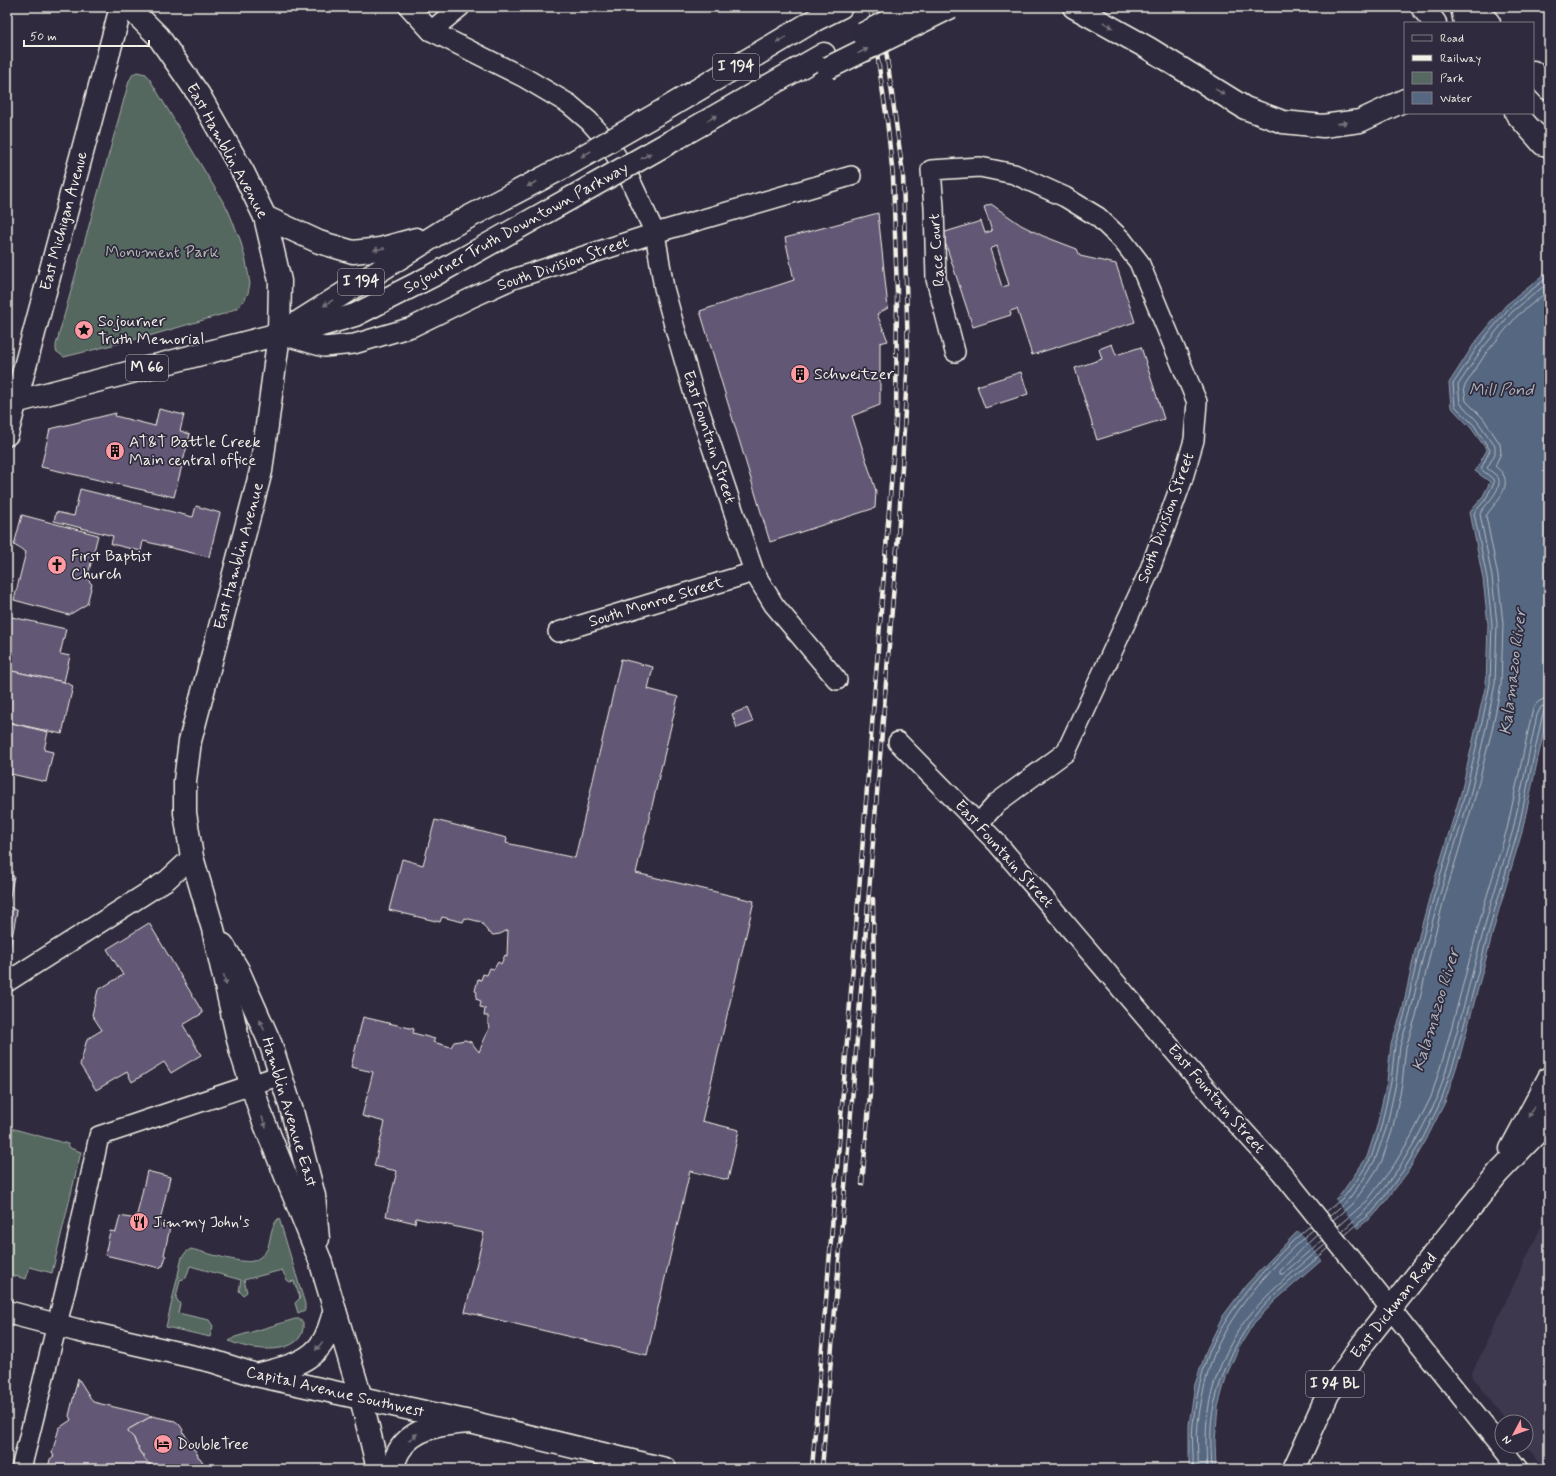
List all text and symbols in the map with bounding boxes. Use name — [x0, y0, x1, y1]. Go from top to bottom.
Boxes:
scale bar — [24, 22, 149, 48]
one-way arrow — [1102, 22, 1114, 29]
legend — [1404, 22, 1534, 114]
text: 50 m — [30, 29, 57, 45]
text: Road — [1440, 31, 1464, 47]
one-way arrow — [775, 36, 787, 43]
one-way arrow — [857, 47, 868, 54]
text: Railway — [1440, 51, 1482, 67]
road number: I 194 — [713, 54, 759, 80]
text: Park — [1440, 71, 1464, 87]
street label: East Hamblin Avenue — [181, 80, 273, 223]
one-way arrow — [1214, 89, 1225, 96]
text: Water — [1440, 91, 1472, 107]
one-way arrow — [707, 115, 718, 121]
one-way arrow — [1336, 120, 1348, 126]
street label: East Michigan Avenue — [35, 148, 93, 293]
one-way arrow — [581, 151, 592, 157]
one-way arrow — [640, 153, 652, 160]
street label: Sojourner Truth Downtown Parkway — [400, 157, 632, 299]
one-way arrow — [526, 181, 537, 187]
street label: Race Court — [924, 213, 950, 287]
street label: South Division Street — [494, 232, 632, 296]
park label: Monument Park — [105, 242, 219, 263]
one-way arrow — [373, 246, 386, 252]
road number: I 194 — [338, 269, 384, 295]
one-way arrow — [323, 299, 333, 307]
place label: Sojourner Truth Memorial — [98, 311, 205, 350]
place icon: Sojourner Truth Memorial — [73, 319, 95, 341]
road number: M 66 — [126, 355, 168, 381]
building icon: Schweitzer — [789, 363, 811, 385]
place label: Schweitzer — [814, 364, 895, 385]
street label: East Fountain Street — [678, 368, 740, 506]
water label: Mill Pond — [1469, 379, 1535, 401]
place label: AT&T Battle Creek Main central office — [129, 432, 260, 471]
building icon: AT&T Battle Creek Main central office — [104, 440, 126, 462]
street label: South Division Street — [1133, 450, 1199, 586]
street label: East Hamblin Avenue — [209, 480, 269, 632]
place label: First Baptist Church — [71, 546, 152, 585]
church icon: First Baptist Church — [46, 554, 68, 576]
street label: South Monroe Street — [586, 571, 726, 632]
water label: Kalamazoo River — [1494, 605, 1532, 736]
street label: East Fountain Street — [950, 795, 1058, 913]
water label: Kalamazoo River — [1407, 943, 1466, 1074]
one-way arrow — [222, 974, 228, 986]
one-way arrow — [259, 1020, 265, 1031]
street label: Hamblin Avenue East — [256, 1035, 322, 1189]
street label: East Fountain Street — [1163, 1040, 1269, 1158]
one-way arrow — [1527, 1106, 1534, 1118]
one-way arrow — [262, 1116, 268, 1128]
restaurant icon: Jimmy John's — [128, 1211, 150, 1233]
place label: Jimmy John's — [153, 1212, 250, 1233]
street label: East Dickman Road — [1346, 1249, 1442, 1363]
one-way arrow — [314, 1341, 323, 1352]
street label: Capital Avenue Southwest — [244, 1361, 426, 1423]
road number: I 94 BL — [1306, 1371, 1364, 1397]
north arrow — [1494, 1414, 1534, 1454]
hotel icon: DoubleTree — [152, 1433, 174, 1455]
one-way arrow — [408, 1433, 418, 1441]
text: N — [1500, 1433, 1515, 1447]
place label: DoubleTree — [177, 1434, 249, 1455]

